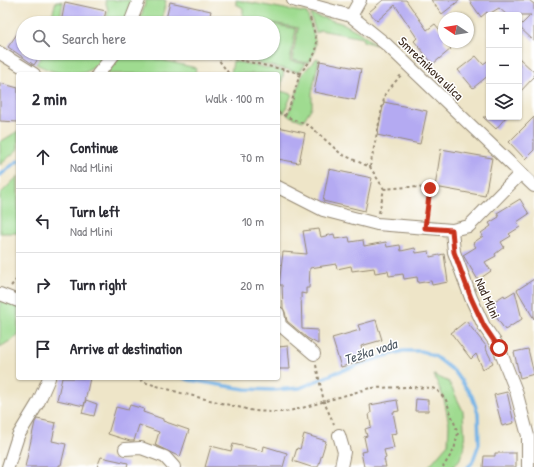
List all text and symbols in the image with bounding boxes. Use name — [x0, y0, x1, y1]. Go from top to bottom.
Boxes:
north arrow — [438, 12, 474, 48]
map controls — [486, 12, 522, 120]
button: + — [486, 12, 522, 48]
search box — [16, 16, 280, 60]
icon: search — [30, 27, 52, 49]
text: Search here — [62, 28, 126, 49]
street label: Smrečnikova ulica — [394, 32, 468, 104]
button: − — [486, 48, 522, 84]
button: layers — [486, 84, 522, 120]
text: 2 min — [32, 87, 67, 110]
text: Walk · 100 m — [205, 89, 264, 107]
text: Continue — [70, 137, 118, 158]
icon: ahead — [32, 146, 54, 168]
text: 70 m — [240, 148, 264, 166]
text: Nad Mlini — [70, 158, 113, 176]
route end — [421, 179, 439, 197]
text: Turn left — [70, 201, 120, 222]
icon: left — [32, 210, 54, 232]
text: 10 m — [242, 212, 264, 230]
text: Nad Mlini — [70, 222, 113, 240]
icon: right — [32, 274, 54, 296]
text: Turn right — [70, 274, 126, 295]
street label: Nad Mlini — [471, 275, 505, 321]
text: 20 m — [240, 276, 264, 294]
water label: Težka voda — [341, 333, 400, 369]
icon: arrive — [32, 338, 54, 360]
text: Arrive at destination — [70, 338, 182, 359]
route start — [490, 339, 508, 357]

